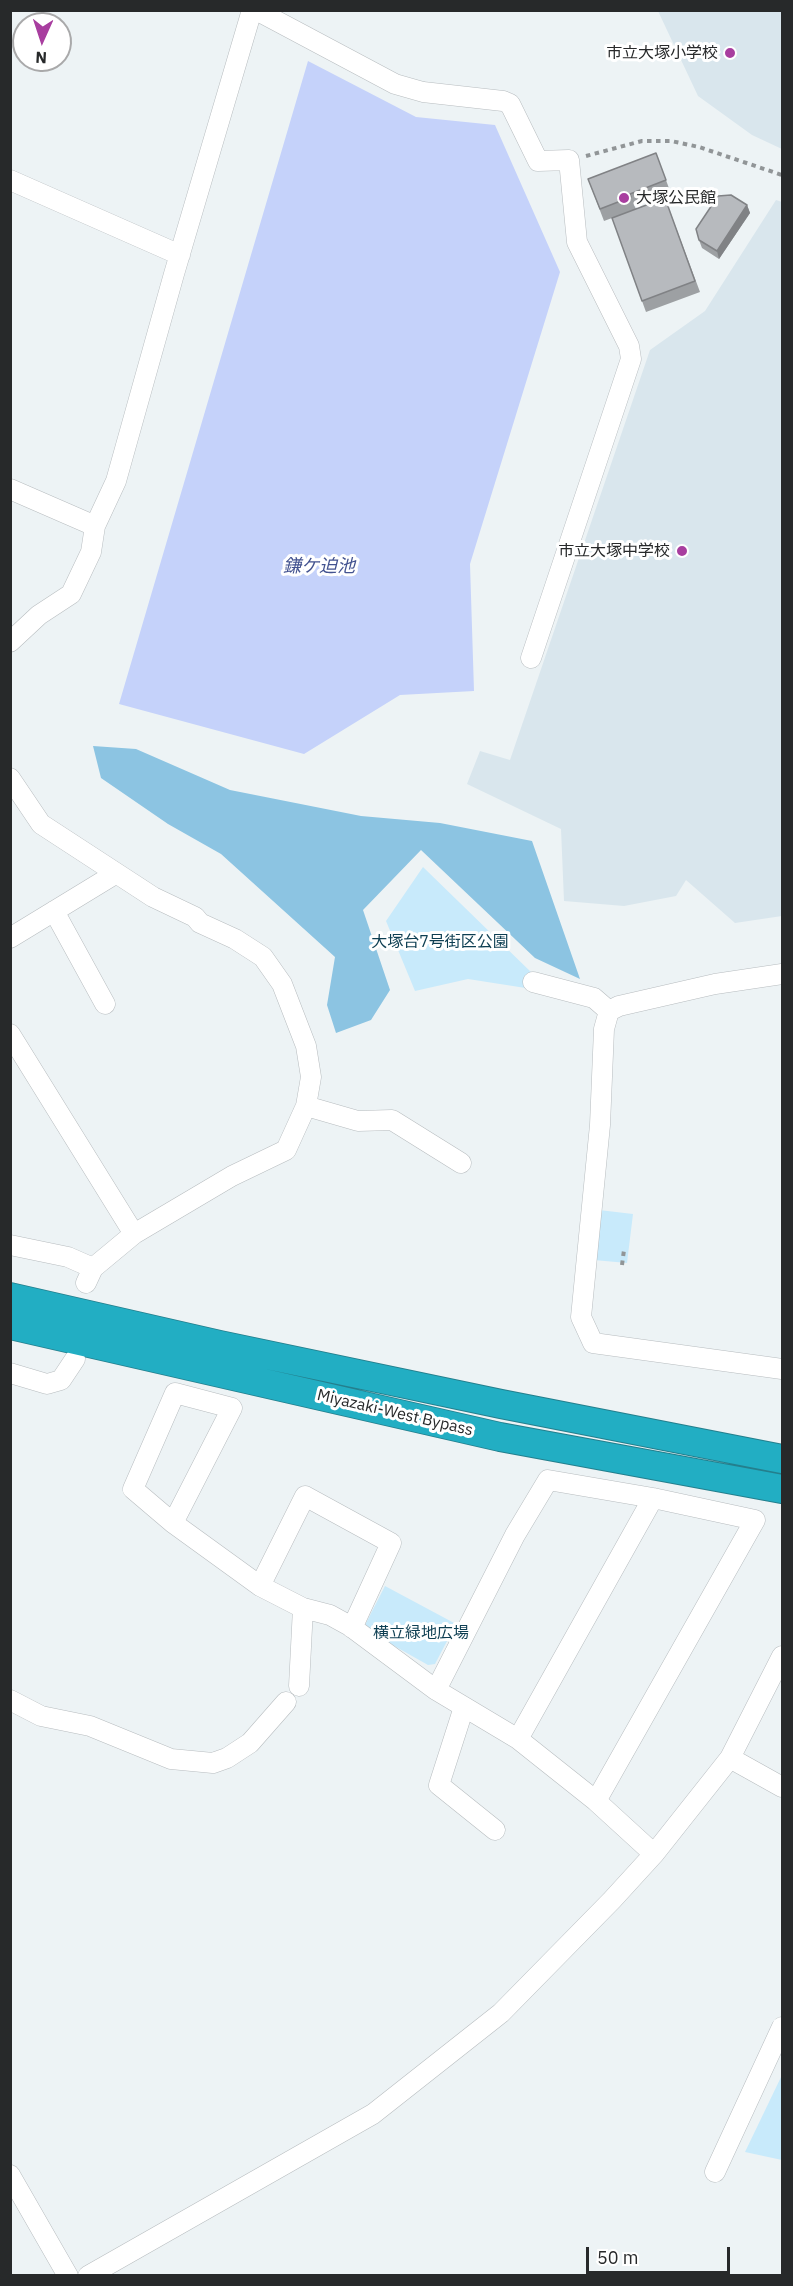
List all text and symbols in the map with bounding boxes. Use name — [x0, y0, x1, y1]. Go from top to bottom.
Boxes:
north arrow — [12, 12, 72, 72]
place label: 市立大塚小学校 — [606, 43, 718, 63]
marker: 市立大塚小学校 — [723, 46, 737, 60]
text: N — [35, 48, 47, 68]
place label: 大塚公民館 — [636, 188, 716, 208]
marker: 大塚公民館 — [617, 191, 631, 205]
place label: 市立大塚中学校 — [558, 541, 670, 561]
marker: 市立大塚中学校 — [675, 544, 689, 558]
water label: 鎌ケ迫池 — [283, 556, 355, 578]
park label: 大塚台7号街区公園 — [371, 932, 509, 952]
street label: Miyazaki-West Bypass — [315, 1386, 475, 1440]
park label: 横立緑地広場 — [373, 1623, 469, 1643]
scale bar — [589, 2235, 733, 2273]
text: 50 m — [597, 2246, 639, 2269]

